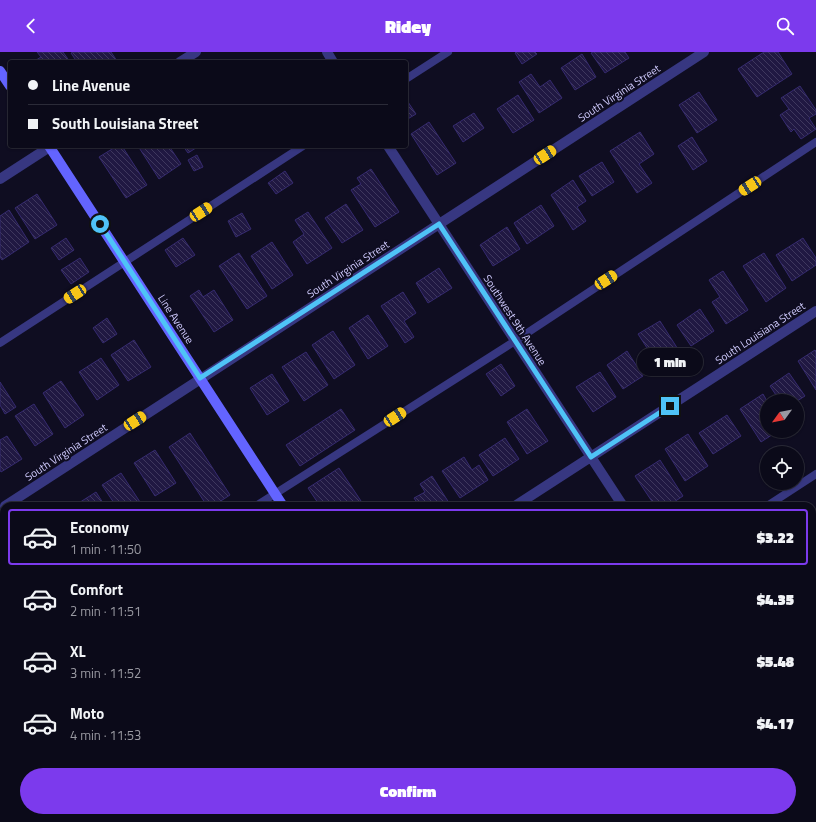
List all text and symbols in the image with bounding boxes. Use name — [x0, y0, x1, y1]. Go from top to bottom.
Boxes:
text: Ridey — [385, 13, 431, 40]
icon: back — [20, 15, 42, 37]
icon: search — [774, 15, 796, 37]
street label: South Virginia Street — [575, 60, 663, 126]
text: Line Avenue — [52, 74, 130, 97]
text: South Louisiana Street — [52, 112, 198, 135]
car — [532, 143, 558, 167]
car — [737, 174, 763, 198]
car — [188, 200, 214, 224]
route start — [91, 215, 109, 233]
street label: South Virginia Street — [304, 236, 392, 302]
car — [593, 268, 619, 292]
street label: Southwest 9th Avenue — [480, 271, 551, 369]
car — [62, 282, 88, 306]
street label: Line Avenue — [154, 291, 198, 347]
street label: South Louisiana Street — [712, 298, 808, 368]
callout: 1 min — [637, 348, 703, 376]
text: 1 min — [654, 352, 686, 372]
north arrow — [760, 394, 804, 438]
map controls — [760, 394, 804, 490]
route end — [661, 397, 679, 415]
car — [382, 405, 408, 429]
car — [122, 409, 148, 433]
street label: South Virginia Street — [22, 419, 110, 485]
button: locate — [760, 446, 804, 490]
text: Economy — [70, 516, 129, 539]
icon: car — [22, 519, 58, 555]
text: $3.22 — [757, 526, 794, 549]
text: 1 min · 11:50 — [70, 539, 141, 559]
text: Comfort — [70, 578, 123, 601]
icon: car — [22, 581, 58, 617]
text: $4.35 — [757, 588, 794, 611]
text: 2 min · 11:51 — [70, 601, 141, 621]
text: XL — [70, 640, 86, 663]
icon: car — [22, 643, 58, 679]
text: $5.48 — [757, 650, 794, 673]
text: 3 min · 11:52 — [70, 663, 141, 683]
text: Moto — [70, 702, 104, 725]
icon: car — [22, 705, 58, 741]
text: $4.17 — [757, 712, 794, 735]
text: 4 min · 11:53 — [70, 725, 141, 745]
button: Confirm — [20, 768, 796, 814]

